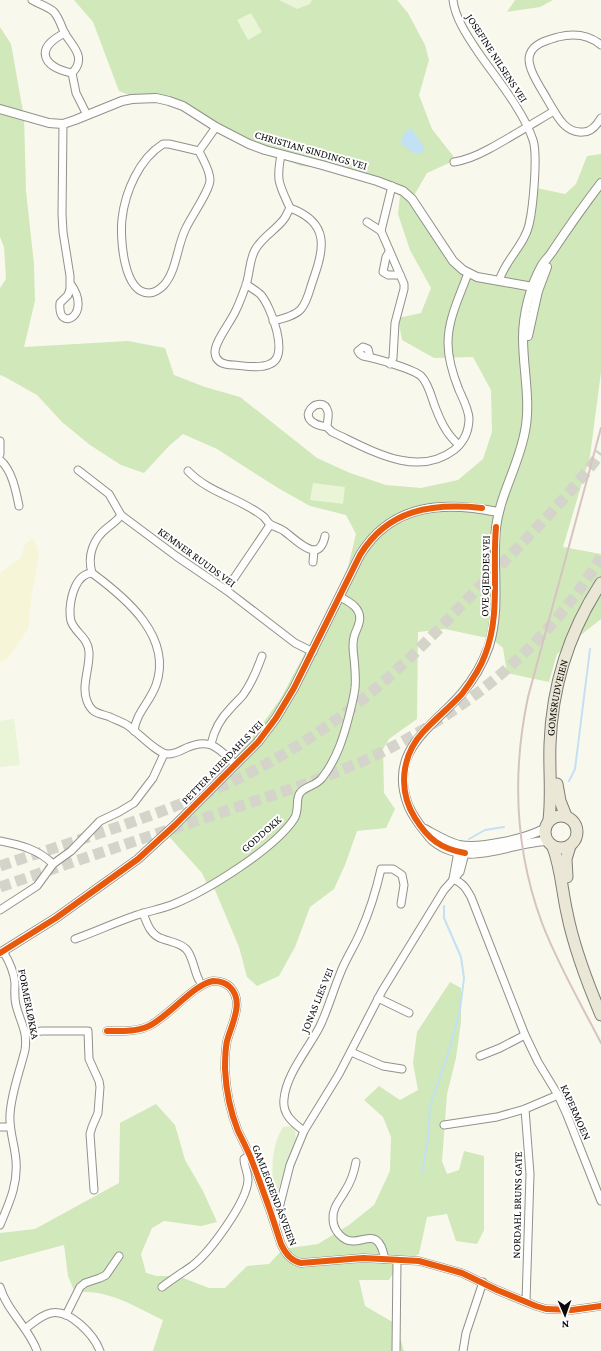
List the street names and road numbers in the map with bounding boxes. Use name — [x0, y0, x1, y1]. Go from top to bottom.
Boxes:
street label: JOSEFINE NILSENS VEI — [463, 11, 530, 105]
street label: CHRISTIAN SINDINGS VEI — [253, 128, 369, 172]
street label: KEMNER RUUDS VEI — [156, 525, 238, 589]
street label: OVE GJEDDES VEI — [478, 535, 493, 617]
street label: GOMSRUDVEIEN — [544, 658, 570, 736]
street label: PETTER AUERDAHLS VEI — [179, 718, 265, 806]
street label: GODDOKK — [239, 813, 284, 855]
street label: JONAS LIES VEI — [298, 966, 336, 1035]
street label: FORMERLØKKA — [16, 968, 42, 1041]
street label: KAPERMOEN — [558, 1082, 594, 1142]
street label: GAMLEGRENDÅSVEIEN — [250, 1143, 300, 1247]
street label: NORDAHL BRUNS GATE — [510, 1151, 524, 1259]

